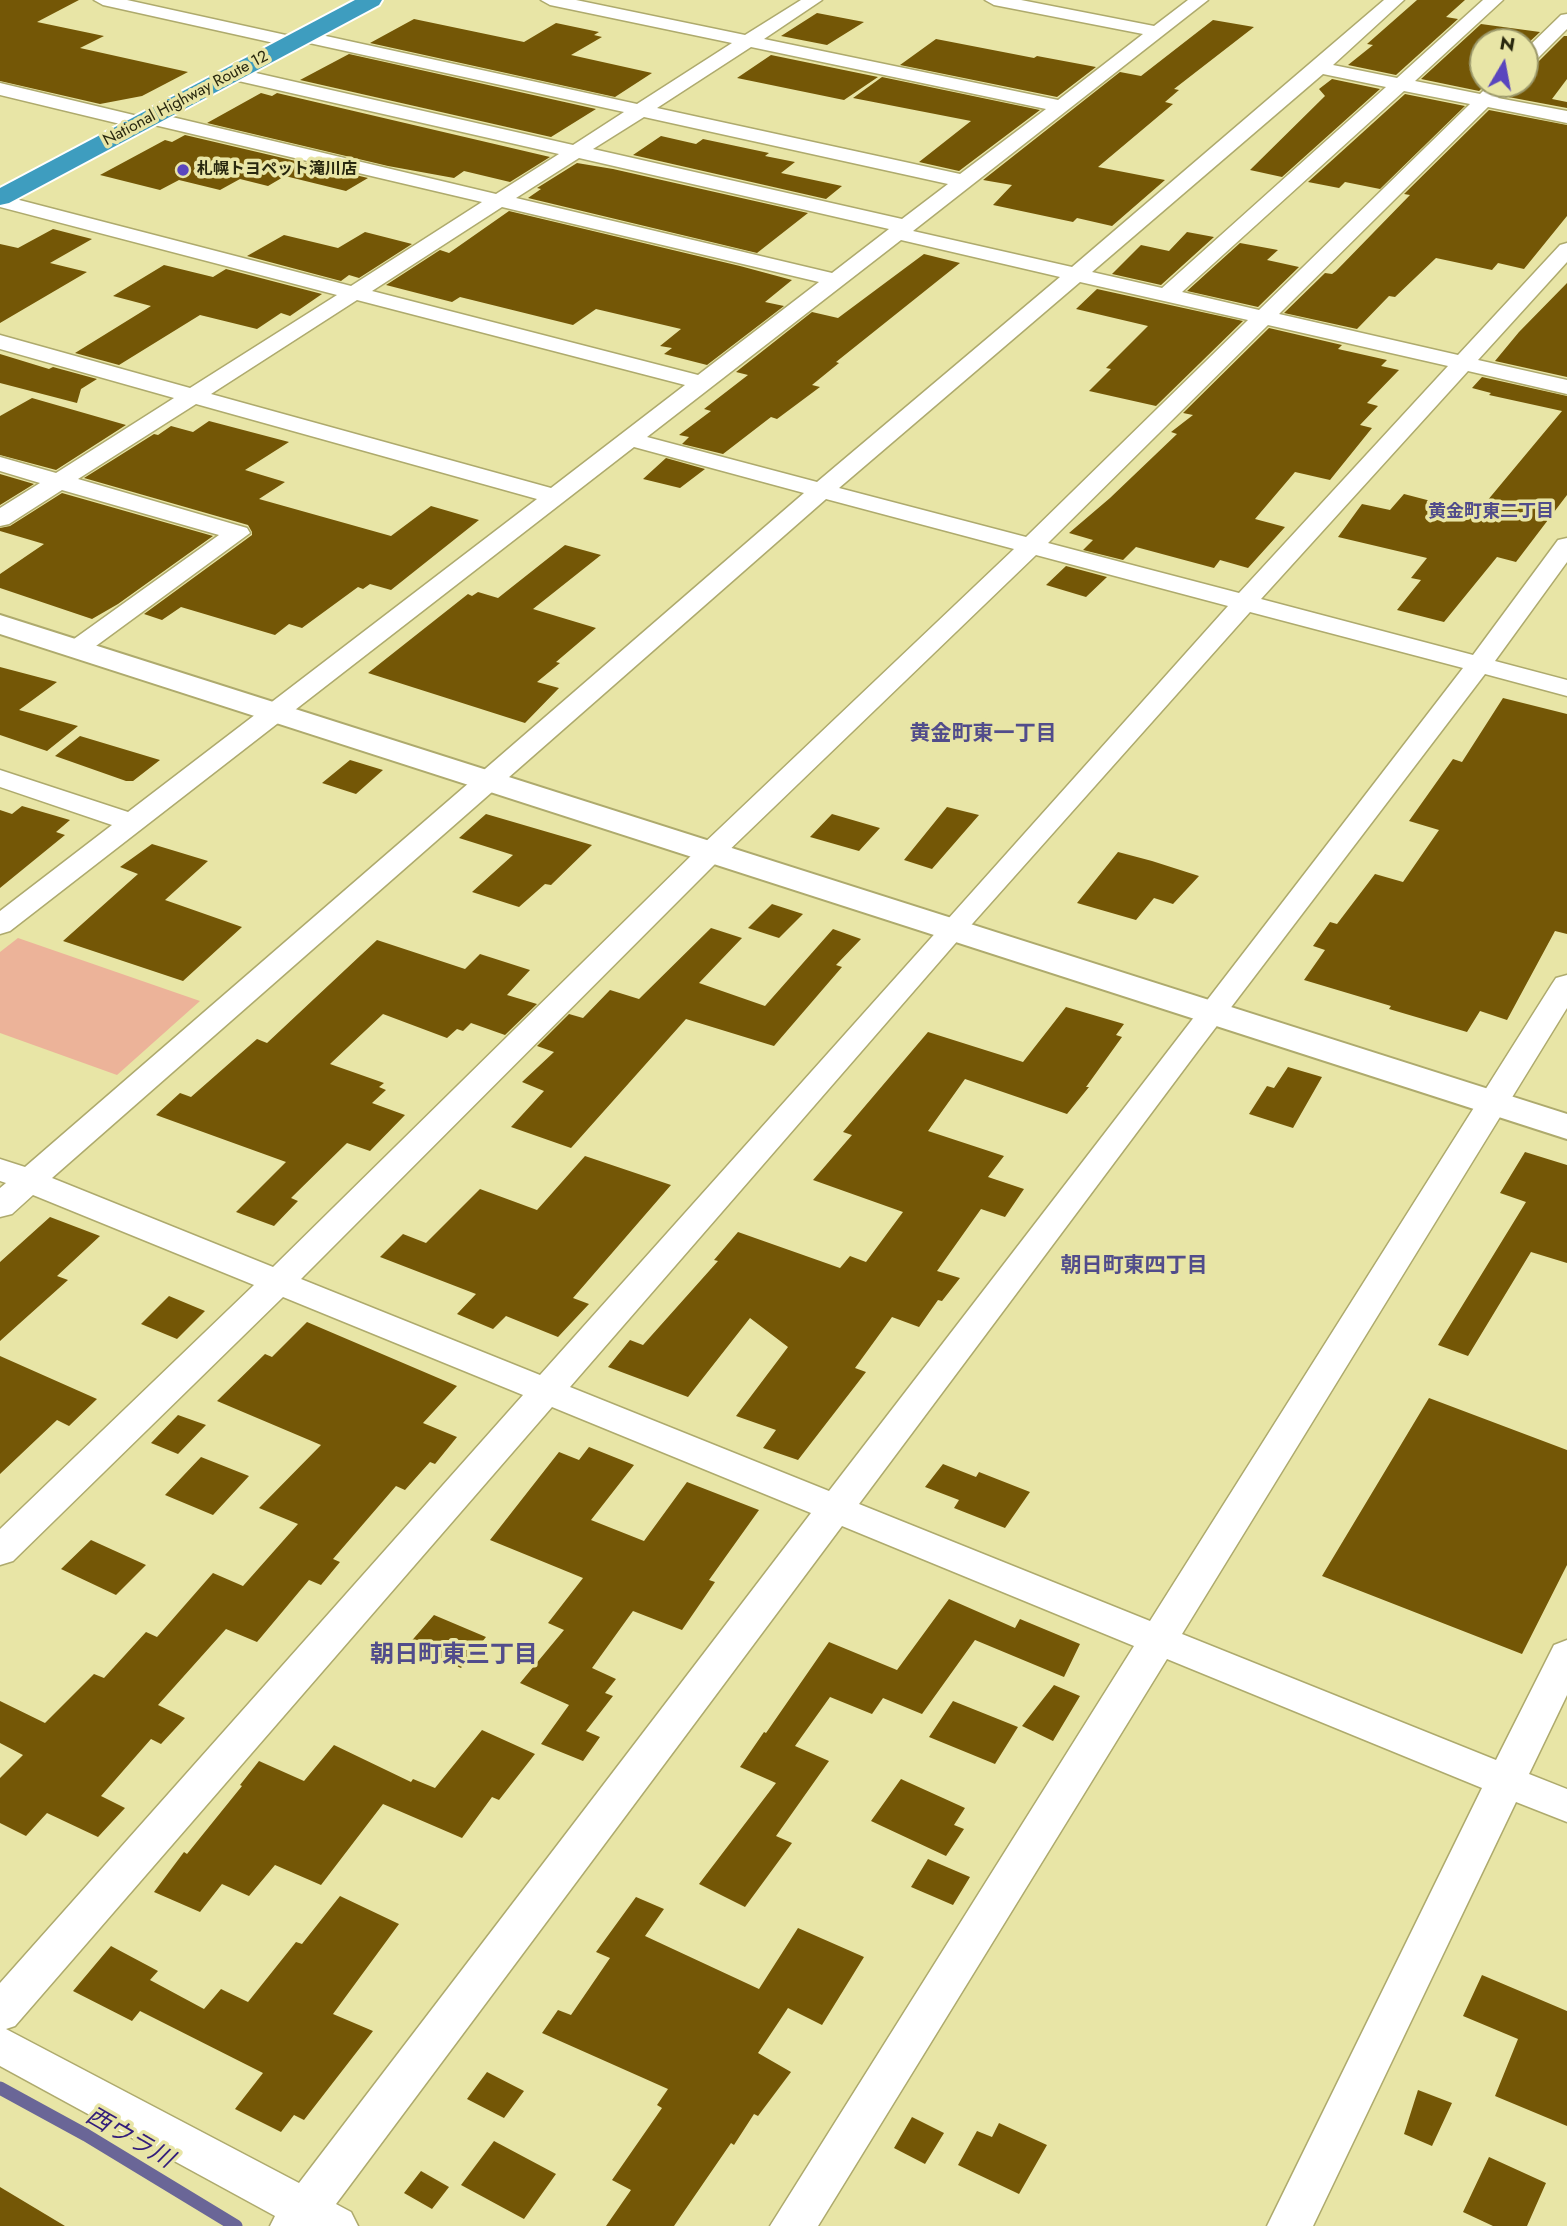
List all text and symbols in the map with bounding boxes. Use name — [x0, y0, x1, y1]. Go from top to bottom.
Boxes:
north arrow — [1469, 28, 1539, 98]
text: N — [1498, 29, 1517, 58]
street label: National Highway Route 12 — [100, 47, 272, 151]
place label: 札幌トヨペット滝川店 — [197, 160, 357, 180]
marker: 札幌トヨペット滝川店 — [175, 162, 191, 178]
district label: 黄金町東二丁目 — [1428, 502, 1554, 524]
district label: 黄金町東一丁目 — [910, 722, 1056, 748]
district label: 朝日町東四丁目 — [1061, 1254, 1207, 1280]
district label: 朝日町東三丁目 — [370, 1642, 538, 1670]
water label: 西ウラ川 — [80, 2103, 178, 2175]

